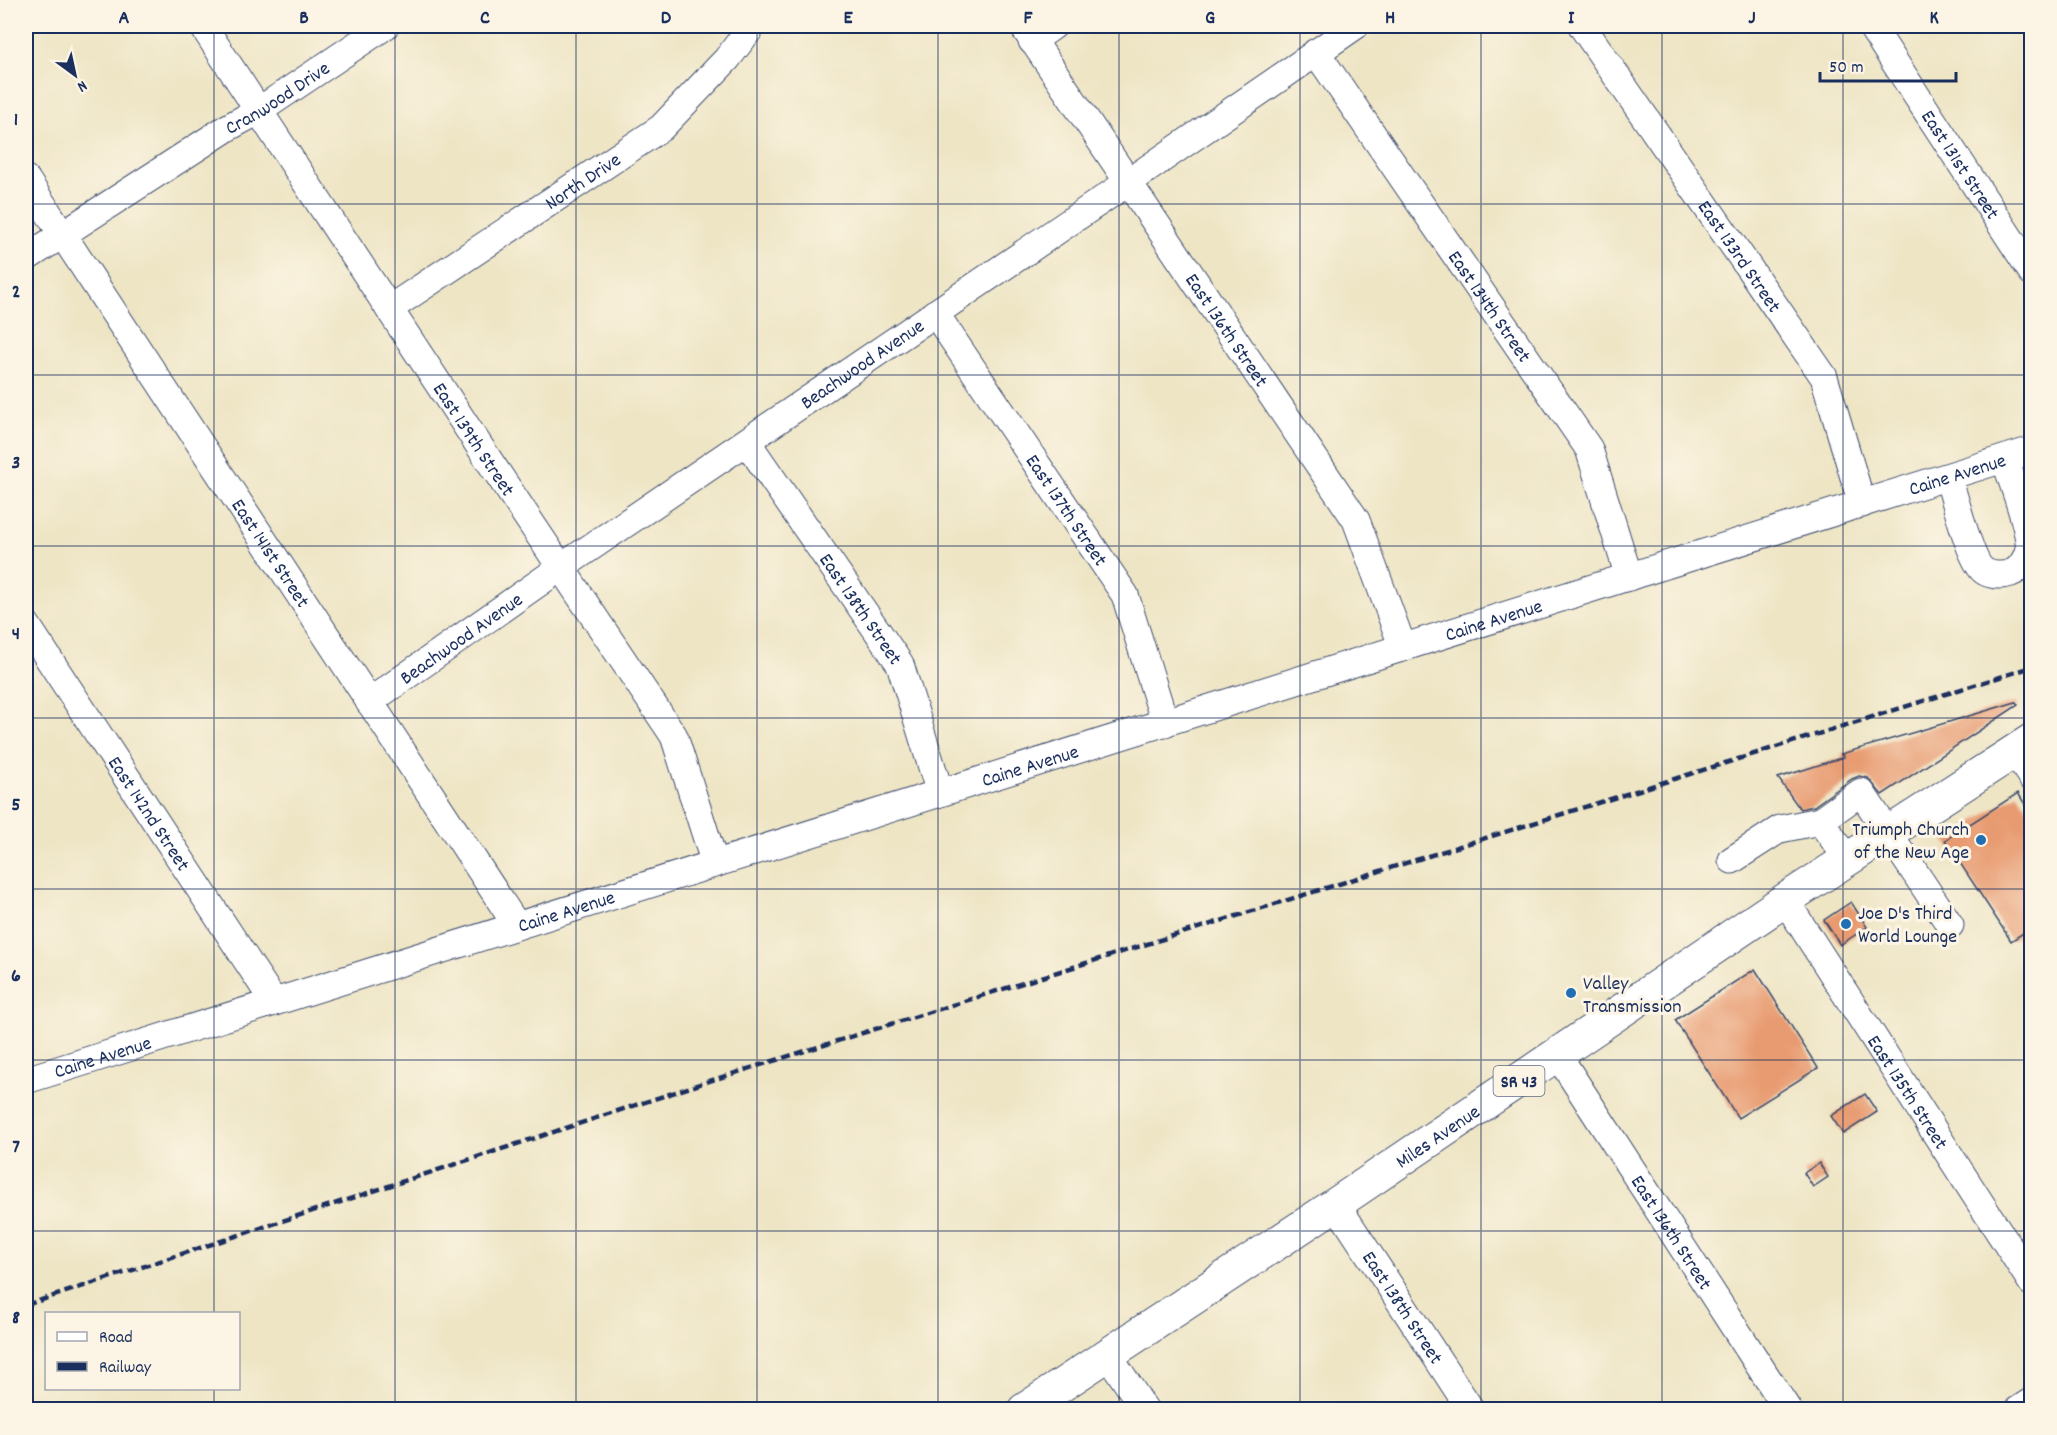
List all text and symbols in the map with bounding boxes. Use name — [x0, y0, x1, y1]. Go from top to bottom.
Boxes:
text: A — [119, 5, 130, 33]
text: B — [299, 5, 309, 33]
text: C — [480, 5, 490, 33]
text: D — [661, 5, 672, 33]
text: E — [843, 5, 853, 33]
text: F — [1024, 5, 1034, 33]
text: G — [1205, 5, 1215, 33]
text: H — [1385, 5, 1395, 33]
text: I — [1568, 5, 1575, 33]
text: J — [1748, 5, 1756, 33]
text: K — [1929, 5, 1939, 33]
north arrow — [45, 45, 105, 105]
scale bar — [1820, 45, 1956, 83]
street label: Cranwood Drive — [221, 56, 337, 143]
text: 50 m — [1829, 56, 1864, 81]
text: N — [72, 74, 91, 97]
street label: East 131st Street — [1913, 105, 2005, 226]
text: 1 — [14, 107, 18, 135]
street label: North Drive — [540, 147, 627, 218]
street label: East 133rd Street — [1689, 195, 1787, 319]
street label: East 134th Street — [1440, 246, 1536, 369]
street label: East 136th Street — [1177, 269, 1274, 394]
text: 2 — [12, 279, 20, 307]
street label: Beachwood Avenue — [796, 313, 931, 418]
street label: East 139th Street — [424, 378, 520, 503]
street label: Caine Avenue — [1906, 448, 2010, 505]
text: 3 — [12, 450, 20, 478]
street label: East 137th Street — [1017, 450, 1113, 573]
street label: East 141st Street — [223, 494, 315, 614]
street label: East 138th Street — [811, 549, 908, 671]
street label: Beachwood Avenue — [395, 587, 530, 693]
street label: Caine Avenue — [1442, 594, 1546, 650]
text: 4 — [12, 621, 20, 649]
street label: Caine Avenue — [978, 739, 1083, 796]
street label: East 142nd Street — [99, 752, 195, 878]
text: 5 — [11, 792, 21, 820]
place label: Triumph Church of the New Age — [1852, 817, 1969, 868]
marker: Triumph Church of the New Age — [1974, 833, 1988, 847]
street label: Caine Avenue — [515, 885, 619, 942]
place label: Joe D's Third World Lounge — [1858, 901, 1957, 952]
marker: Joe D's Third World Lounge — [1839, 917, 1853, 931]
text: 6 — [11, 963, 21, 991]
place label: Valley Transmission — [1583, 971, 1682, 1022]
marker: Valley Transmission — [1564, 986, 1578, 1000]
street label: Caine Avenue — [51, 1030, 155, 1087]
street label: East 135th Street — [1859, 1030, 1953, 1156]
road number: SR 43 — [1494, 1066, 1544, 1096]
street label: Miles Avenue — [1391, 1099, 1487, 1177]
text: 7 — [12, 1134, 20, 1162]
street label: East 136th Street — [1622, 1171, 1717, 1296]
street label: East 138th Street — [1354, 1246, 1448, 1371]
text: 8 — [12, 1305, 20, 1333]
legend — [45, 1312, 240, 1390]
text: Road — [99, 1326, 133, 1351]
text: Railway — [99, 1356, 152, 1381]

